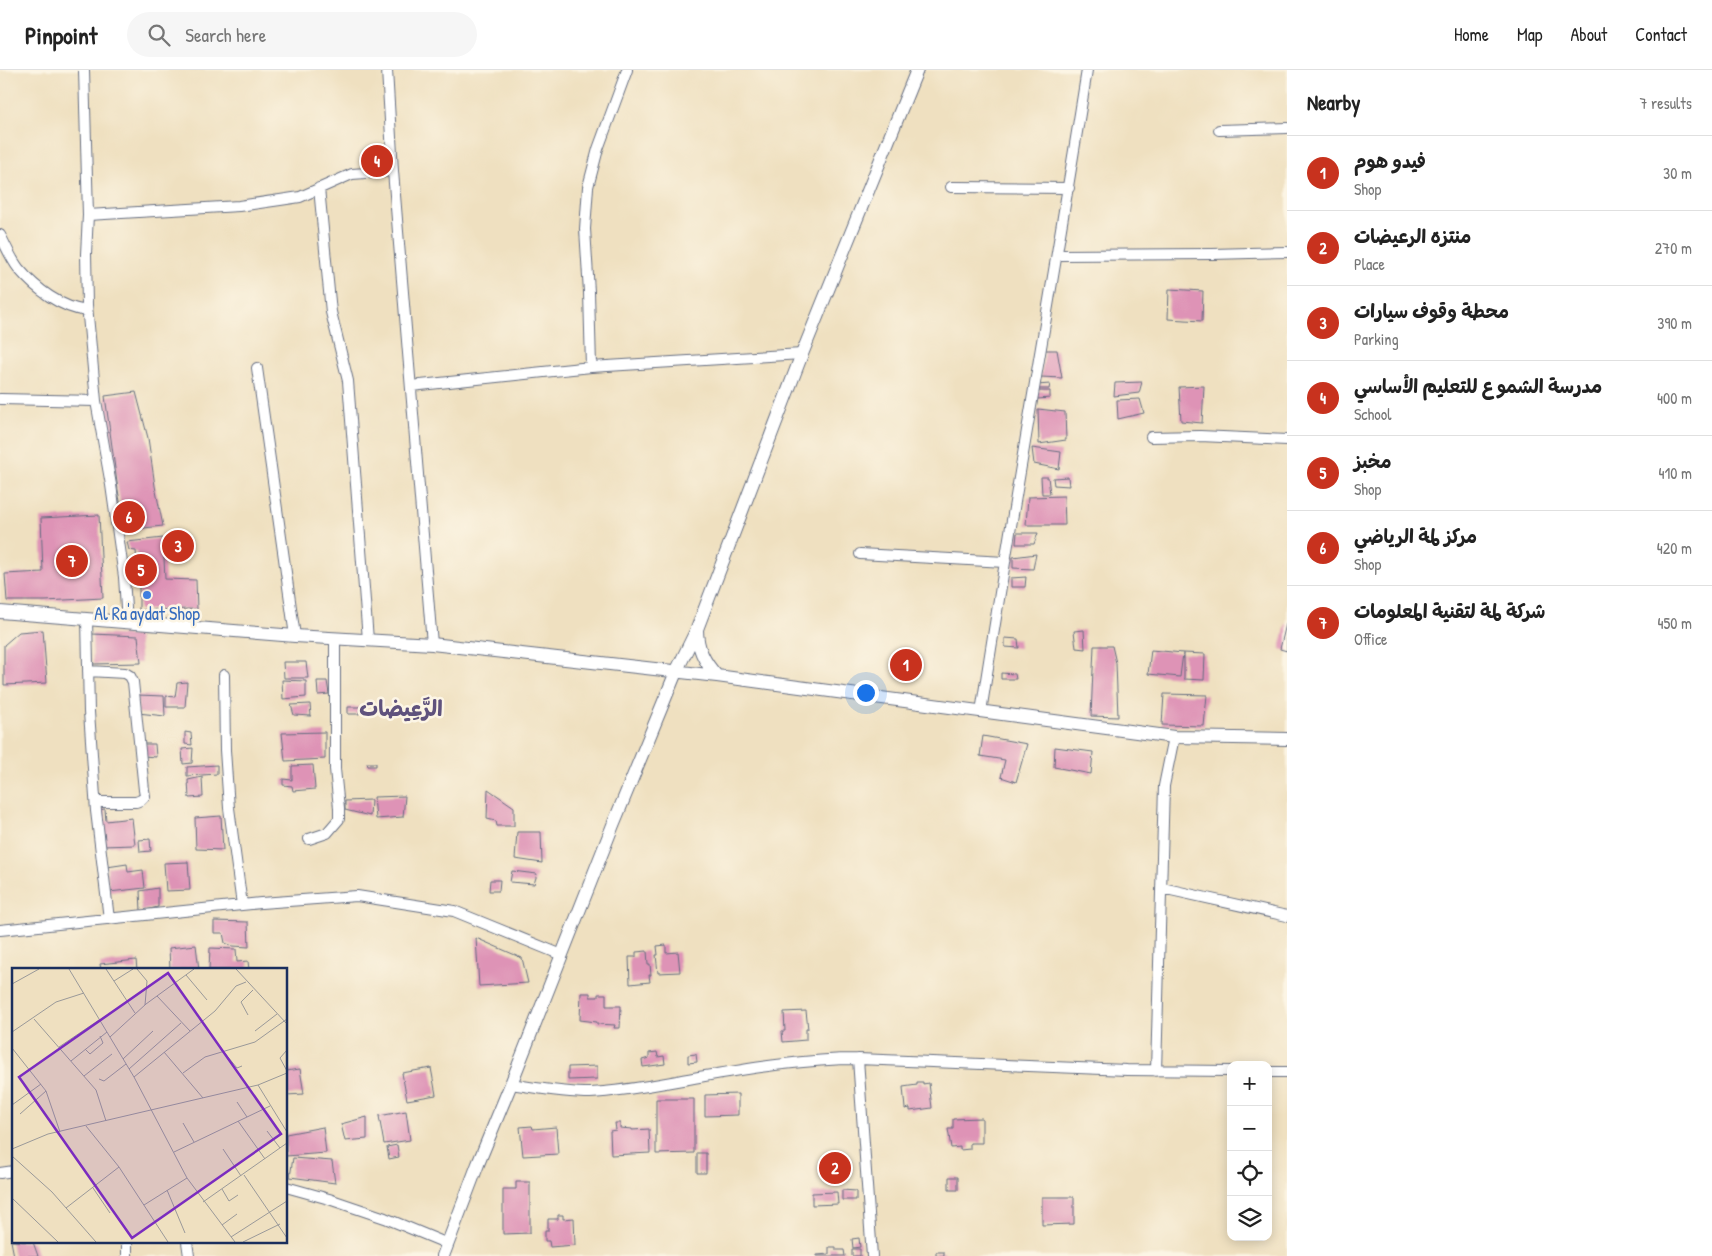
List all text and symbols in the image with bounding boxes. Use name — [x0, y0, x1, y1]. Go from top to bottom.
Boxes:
search box — [127, 12, 477, 57]
text: Pinpoint — [25, 19, 97, 51]
icon: search — [145, 21, 173, 49]
text: Search here — [185, 22, 266, 48]
text: Home — [1454, 22, 1489, 47]
text: Map — [1517, 22, 1542, 47]
text: About — [1570, 22, 1607, 47]
text: Contact — [1635, 22, 1687, 47]
text: Nearby — [1307, 88, 1360, 117]
text: 7 results — [1639, 92, 1692, 114]
pin: 4 — [361, 142, 393, 180]
text: فيدو هوم — [1354, 148, 1426, 174]
text: 1 — [1320, 162, 1326, 184]
text: 30 m — [1663, 162, 1692, 184]
text: Shop — [1354, 178, 1381, 200]
text: منتزه الرعيضات — [1354, 223, 1471, 249]
text: 2 — [1319, 237, 1327, 259]
text: 270 m — [1655, 237, 1692, 259]
text: Place — [1354, 253, 1385, 275]
text: محطة وقوف سيارات — [1354, 298, 1509, 324]
text: 3 — [1319, 312, 1327, 334]
text: 390 m — [1657, 312, 1692, 334]
text: Parking — [1354, 328, 1399, 350]
text: مدرسة الشموع للتعليم الأساسي — [1354, 373, 1602, 399]
text: 4 — [1320, 387, 1326, 409]
text: 400 m — [1657, 387, 1692, 409]
text: School — [1354, 403, 1391, 425]
text: مخبز — [1354, 448, 1392, 474]
text: 5 — [1320, 462, 1326, 484]
text: 410 m — [1658, 462, 1692, 484]
text: Shop — [1354, 478, 1381, 500]
pin: 6 — [113, 498, 145, 536]
text: مركز لمة الرياضي — [1354, 523, 1477, 549]
pin: 3 — [162, 527, 194, 565]
text: 6 — [1320, 537, 1326, 559]
text: 420 m — [1657, 537, 1692, 559]
pin: 7 — [56, 542, 88, 580]
pin: 5 — [125, 551, 157, 589]
text: Shop — [1354, 553, 1381, 575]
marker: Al Ra'aydat Shop — [141, 589, 153, 601]
text: شركة لمة لتقنية المعلومات — [1354, 598, 1545, 624]
place label: Al Ra'aydat Shop — [94, 601, 200, 626]
text: 7 — [1319, 612, 1327, 634]
text: 450 m — [1658, 612, 1692, 634]
text: Office — [1354, 628, 1387, 650]
pin: 1 — [890, 646, 922, 684]
your location — [853, 680, 879, 706]
district label: الرَّعِيضات — [359, 693, 443, 723]
inset map — [12, 968, 288, 1244]
map controls — [1227, 1061, 1272, 1241]
button: + — [1227, 1061, 1272, 1106]
button: − — [1227, 1106, 1272, 1151]
pin: 2 — [819, 1149, 851, 1187]
button: locate — [1227, 1151, 1272, 1196]
button: layers — [1227, 1196, 1272, 1241]

